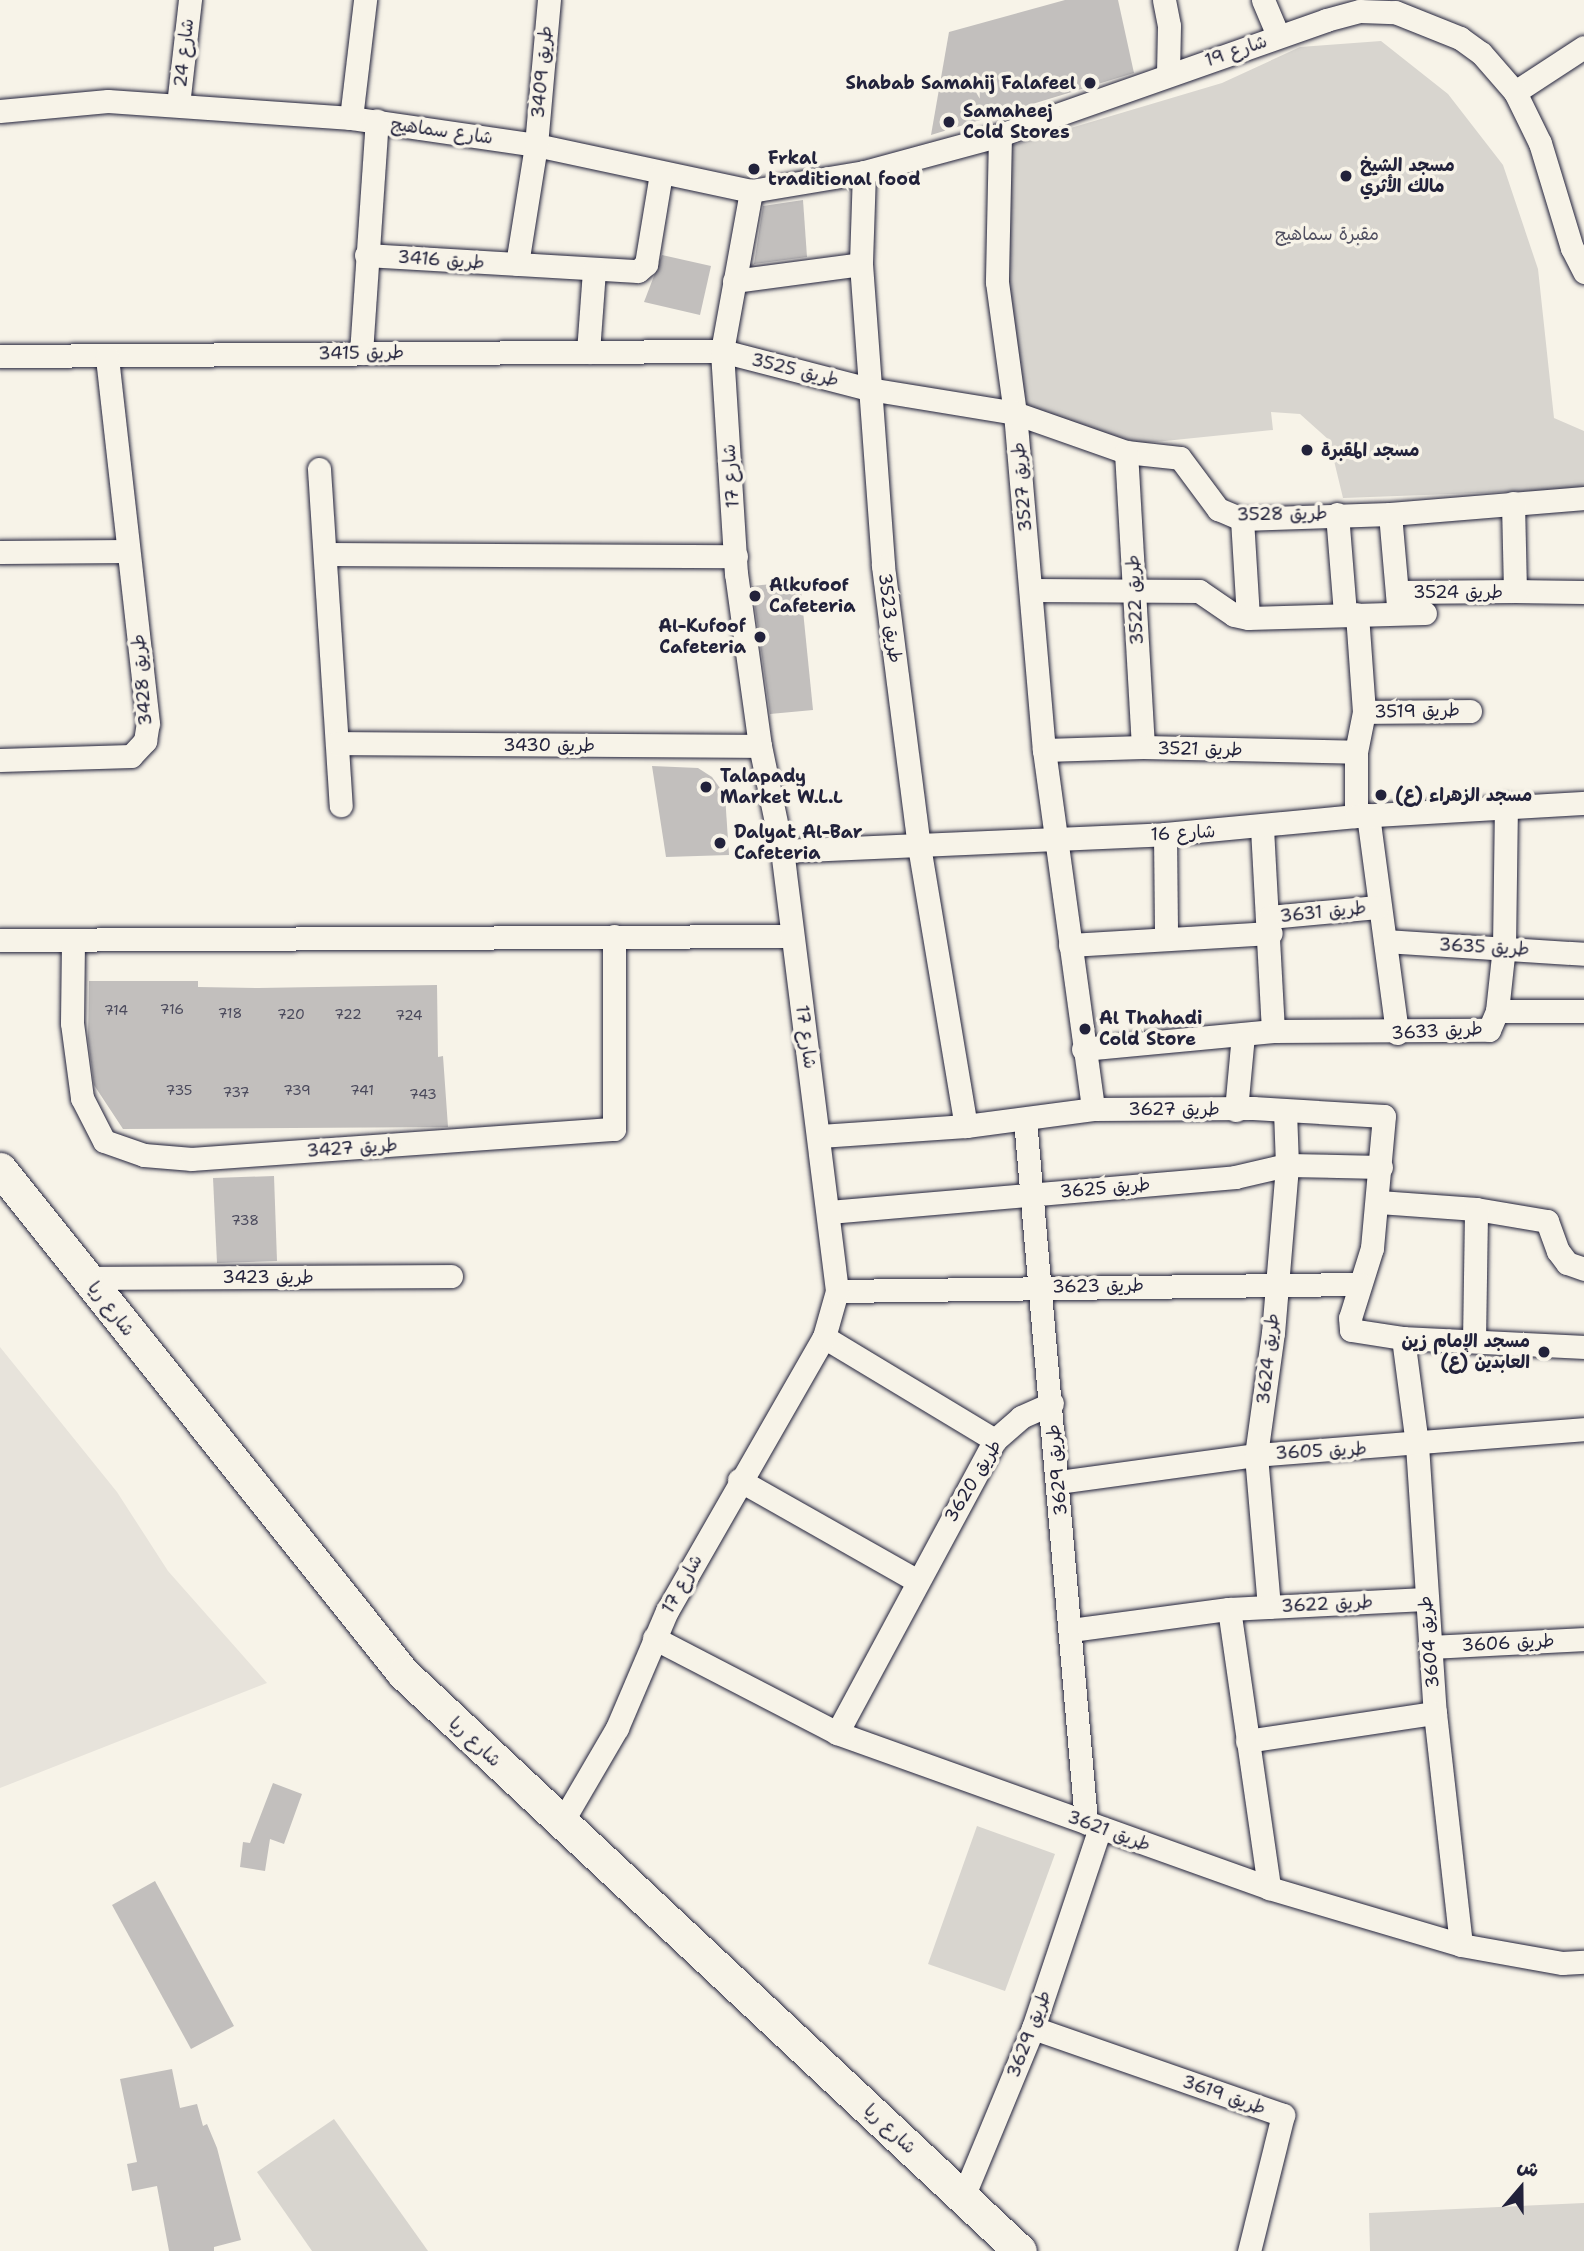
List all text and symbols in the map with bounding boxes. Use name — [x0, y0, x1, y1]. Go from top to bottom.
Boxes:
street label: شارع 24 — [170, 17, 198, 89]
street label: طريق 3409 — [527, 25, 557, 119]
street label: شارع 19 — [1202, 30, 1270, 72]
place label: Shabab Samahij Falafeel — [845, 72, 1076, 94]
marker: Shabab Samahij Falafeel — [1082, 75, 1098, 91]
place label: Samaheej Cold Stores — [963, 101, 1070, 144]
street label: شارع سماهيج — [390, 113, 494, 149]
marker: Samaheej Cold Stores — [941, 114, 957, 130]
place label: Frkal traditional food — [768, 148, 921, 190]
place label: مسجد الشيخ مالك الأثري — [1360, 155, 1455, 198]
marker: Frkal traditional food — [746, 161, 762, 177]
marker: مسجد الشيخ مالك الأثري — [1338, 168, 1354, 184]
park label: مقبرة سماهيج — [1275, 223, 1379, 245]
street label: طريق 3416 — [397, 246, 485, 274]
street label: طريق 3415 — [318, 341, 404, 365]
street label: طريق 3525 — [749, 349, 841, 391]
place label: مسجد المقبرة — [1321, 439, 1419, 461]
street label: طريق 3527 — [1007, 441, 1037, 533]
marker: مسجد المقبرة — [1299, 442, 1315, 458]
street label: شارع 17 — [718, 443, 744, 509]
street label: طريق 3528 — [1236, 502, 1328, 526]
street label: طريق 3522 — [1122, 554, 1148, 646]
street label: طريق 3523 — [874, 572, 906, 664]
place label: Alkufoof Cafeteria — [769, 575, 856, 618]
street label: طريق 3524 — [1413, 581, 1503, 603]
marker: Alkufoof Cafeteria — [747, 588, 763, 604]
place label: Al-Kufoof Cafeteria — [658, 616, 746, 658]
marker: Al-Kufoof Cafeteria — [752, 629, 768, 645]
street label: طريق 3428 — [127, 633, 157, 727]
street label: طريق 3519 — [1374, 699, 1460, 723]
street label: طريق 3430 — [503, 734, 595, 756]
street label: طريق 3521 — [1157, 737, 1243, 761]
place label: Talapady Market W.L.L — [720, 766, 843, 808]
marker: Talapady Market W.L.L — [698, 779, 714, 795]
place label: مسجد الزهراء (ع) — [1395, 784, 1532, 806]
marker: مسجد الزهراء (ع) — [1373, 787, 1389, 803]
street label: شارع 16 — [1150, 821, 1216, 845]
place label: Dalyat Al-Bar Cafeteria — [734, 822, 863, 864]
marker: Dalyat Al-Bar Cafeteria — [712, 835, 728, 851]
street label: طريق 3631 — [1279, 897, 1367, 927]
street label: طريق 3635 — [1438, 934, 1530, 960]
house number: 716 — [160, 1001, 184, 1017]
house number: 714 — [104, 1002, 128, 1018]
street label: شارع 17 — [791, 1004, 821, 1070]
house number: 718 — [218, 1005, 242, 1021]
house number: 720 — [277, 1006, 305, 1022]
house number: 722 — [334, 1006, 362, 1022]
house number: 724 — [395, 1007, 423, 1023]
place label: Al Thahadi Cold Store — [1099, 1008, 1202, 1050]
street label: طريق 3633 — [1391, 1018, 1483, 1044]
marker: Al Thahadi Cold Store — [1077, 1021, 1093, 1037]
house number: 735 — [166, 1082, 192, 1098]
house number: 739 — [283, 1082, 311, 1098]
house number: 741 — [350, 1082, 374, 1098]
house number: 737 — [222, 1084, 250, 1100]
house number: 743 — [409, 1086, 437, 1102]
street label: طريق 3627 — [1128, 1098, 1220, 1120]
street label: طريق 3427 — [306, 1134, 398, 1162]
street label: طريق 3625 — [1059, 1173, 1151, 1203]
house number: 738 — [231, 1212, 259, 1228]
street label: طريق 3423 — [222, 1266, 314, 1288]
street label: طريق 3623 — [1052, 1274, 1144, 1298]
street label: شارع ريا — [83, 1277, 139, 1341]
street label: طريق 3624 — [1252, 1312, 1284, 1406]
place label: مسجد الإمام زين العابدين (ع) — [1401, 1331, 1530, 1374]
marker: مسجد الإمام زين العابدين (ع) — [1536, 1344, 1552, 1360]
street label: طريق 3629 — [1042, 1423, 1072, 1517]
street label: طريق 3620 — [940, 1436, 1006, 1526]
street label: طريق 3605 — [1275, 1438, 1367, 1464]
street label: شارع 17 — [657, 1551, 707, 1617]
street label: طريق 3622 — [1281, 1591, 1373, 1617]
street label: طريق 3604 — [1414, 1595, 1444, 1689]
street label: طريق 3606 — [1461, 1630, 1555, 1656]
street label: شارع ريا — [445, 1713, 505, 1771]
street label: طريق 3621 — [1065, 1806, 1153, 1856]
street label: طريق 3629 — [1002, 1987, 1056, 2081]
street label: طريق 3619 — [1179, 2071, 1269, 2119]
street label: شارع ريا — [860, 2100, 920, 2158]
text: ش — [1514, 2152, 1542, 2183]
north arrow — [1486, 2153, 1556, 2223]

